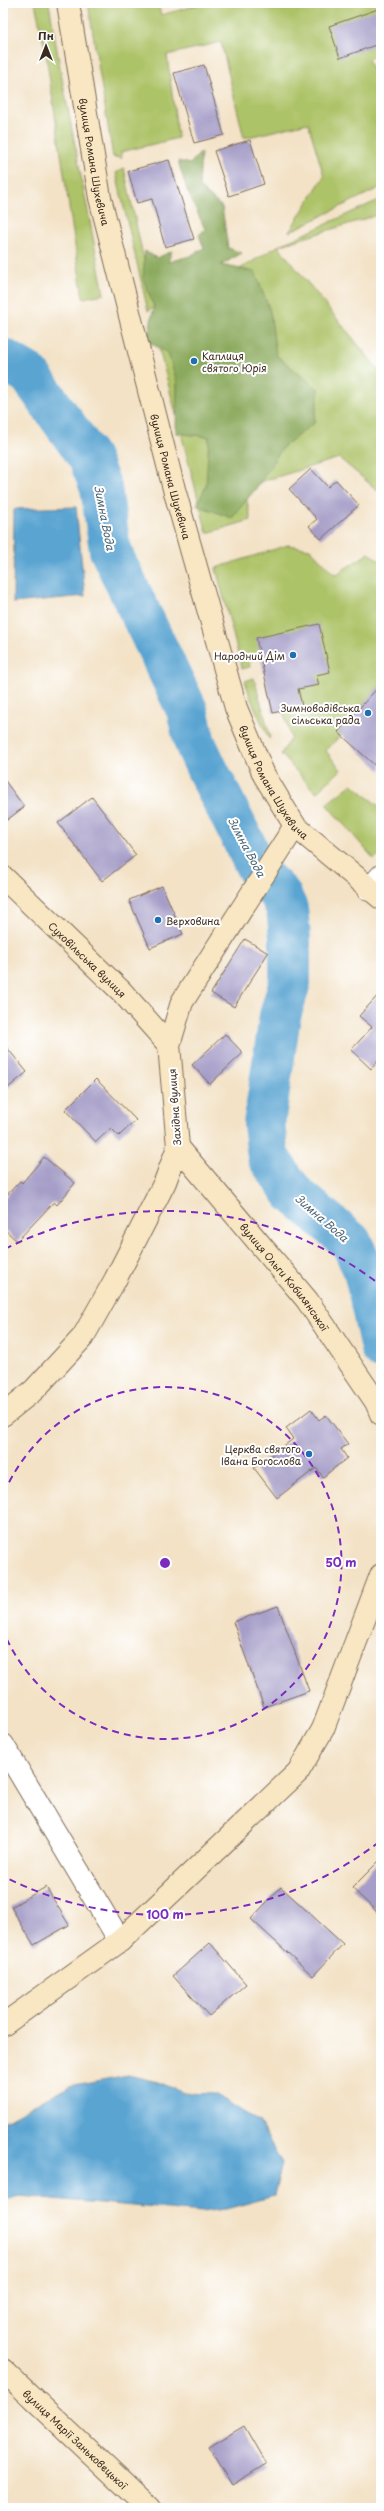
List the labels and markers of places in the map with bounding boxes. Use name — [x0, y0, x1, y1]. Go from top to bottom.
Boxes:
place label: Каплиця святого Юрія — [202, 348, 267, 375]
marker: Каплиця святого Юрія — [189, 356, 199, 366]
place label: Народний Дім — [214, 648, 285, 663]
marker: Народний Дім — [288, 650, 298, 660]
place label: Зимноводівська сільська рада — [281, 700, 361, 727]
marker: Зимноводівська сільська рада — [363, 708, 373, 718]
place label: Верховина — [166, 913, 221, 928]
marker: Верховина — [153, 915, 163, 925]
place label: Церква святого Івана Богослова — [221, 1441, 302, 1468]
marker: Церква святого Івана Богослова — [304, 1449, 314, 1459]
centre of rings — [158, 1556, 172, 1570]

